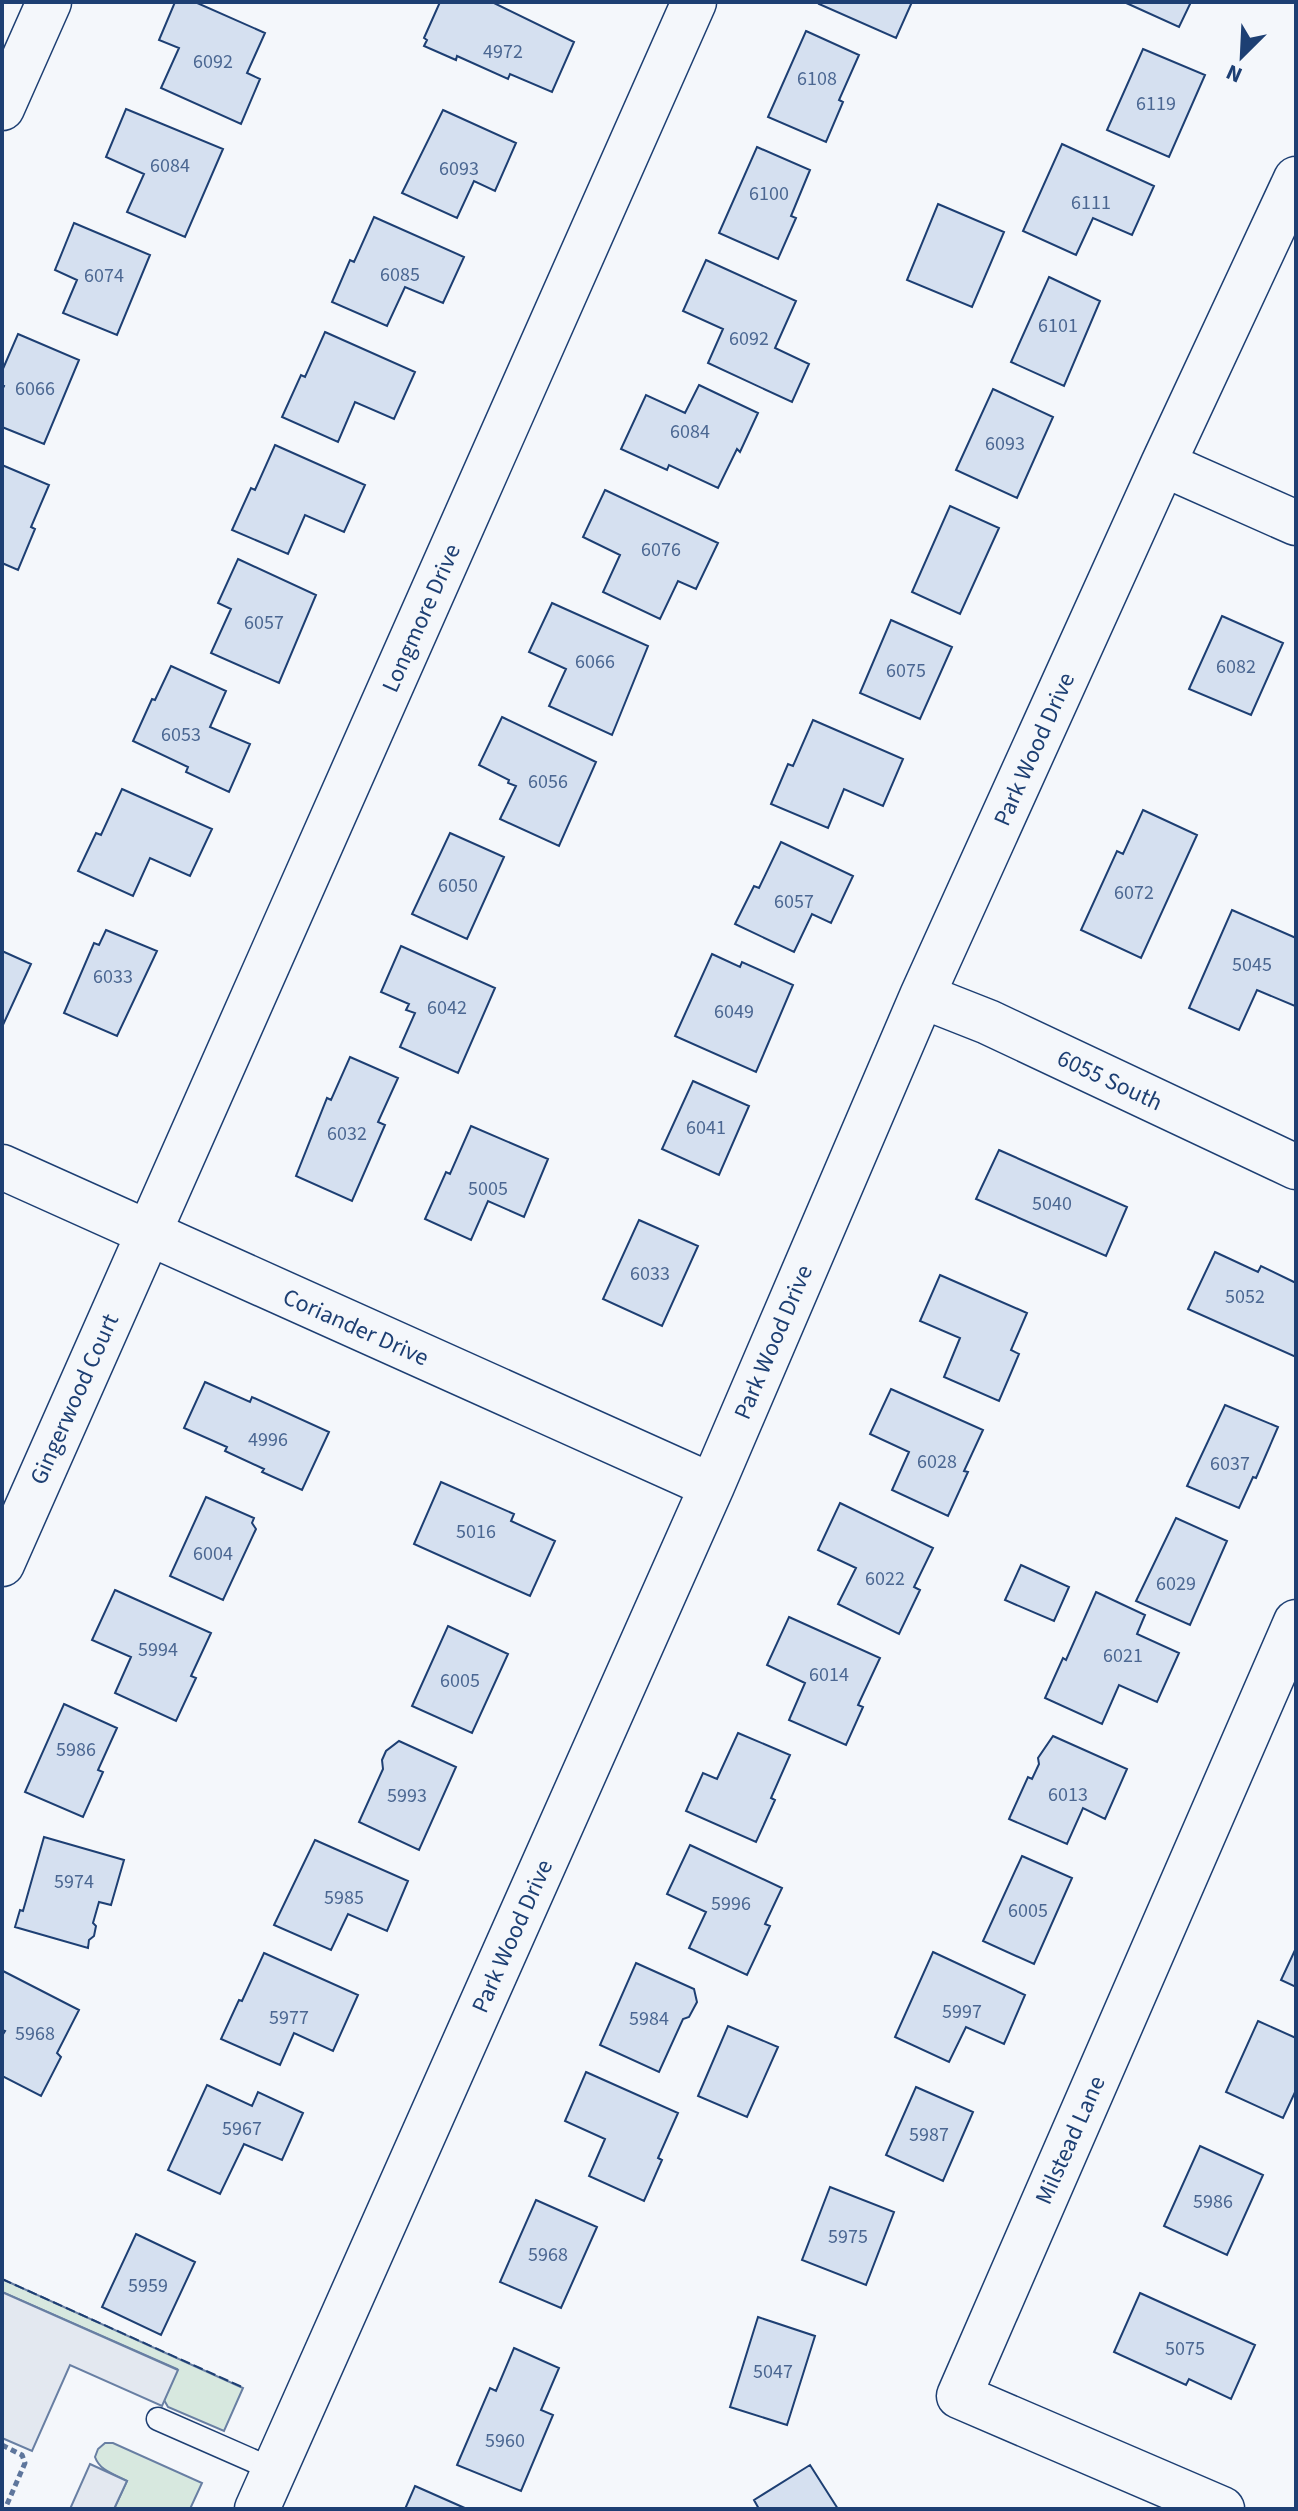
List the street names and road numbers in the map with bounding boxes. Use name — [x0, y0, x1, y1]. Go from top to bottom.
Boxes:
street label: Longmore Drive — [373, 538, 470, 698]
street label: Park Wood Drive — [985, 667, 1084, 832]
street label: 6055 South — [1051, 1041, 1168, 1120]
street label: Park Wood Drive — [725, 1260, 822, 1425]
street label: Coriander Drive — [277, 1280, 434, 1375]
street label: Gingerwood Court — [21, 1308, 128, 1490]
street label: Park Wood Drive — [463, 1854, 562, 2019]
street label: Milstead Lane — [1027, 2070, 1114, 2210]

